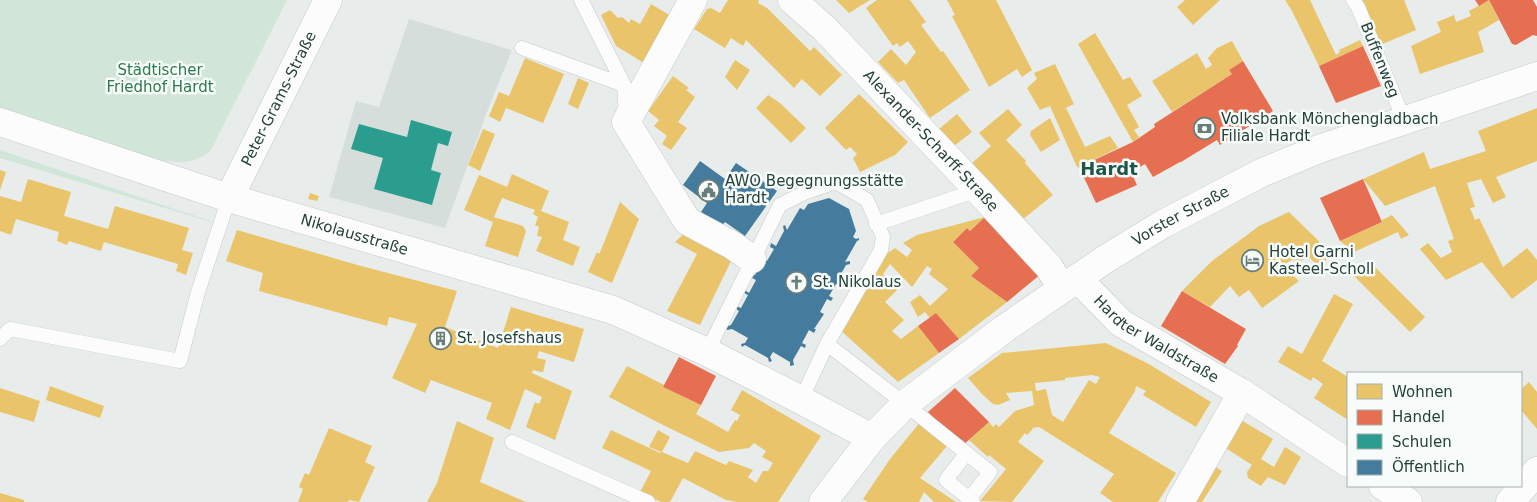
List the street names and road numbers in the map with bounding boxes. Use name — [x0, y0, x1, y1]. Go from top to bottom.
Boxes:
street label: Buffenweg — [1357, 20, 1403, 100]
street label: Peter-Grams-Straße — [237, 28, 320, 169]
street label: Alexander-Scharff-Straße — [860, 66, 1002, 215]
street label: Vorster Straße — [1129, 182, 1232, 250]
street label: Nikolausstraße — [299, 210, 410, 259]
street label: Hardter Waldstraße — [1090, 292, 1222, 387]

